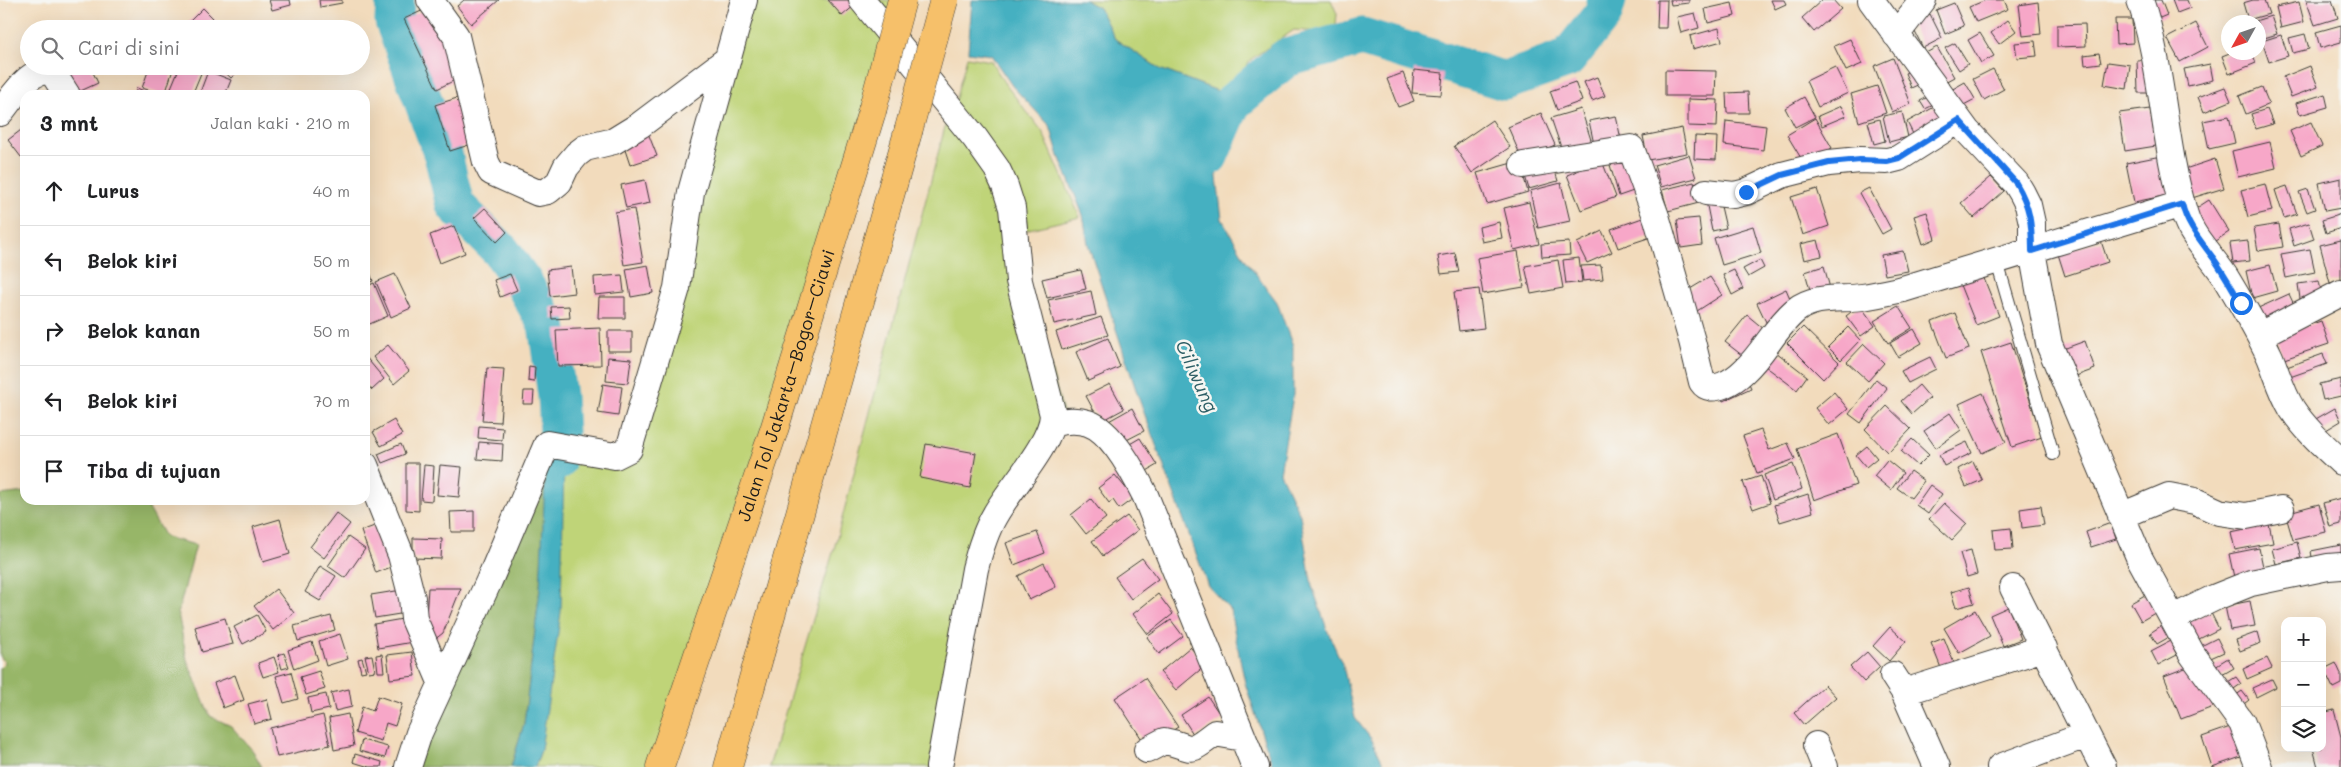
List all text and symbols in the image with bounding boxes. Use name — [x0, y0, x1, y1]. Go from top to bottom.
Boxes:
north arrow — [2221, 15, 2266, 60]
search box — [20, 20, 370, 75]
icon: search — [38, 34, 66, 62]
text: Cari di sini — [78, 35, 180, 60]
text: 3 mnt — [40, 109, 98, 136]
text: Jalan kaki · 210 m — [210, 112, 350, 133]
icon: ahead — [40, 177, 68, 205]
text: Lurus — [87, 178, 139, 203]
text: 40 m — [313, 180, 350, 201]
route end — [1735, 181, 1758, 204]
street label: Jalan Tol Jakarta–Bogor–Ciawi — [731, 246, 840, 524]
icon: left — [40, 247, 68, 275]
text: Belok kiri — [87, 248, 178, 273]
text: 50 m — [313, 250, 350, 271]
route start — [2230, 292, 2253, 315]
icon: right — [40, 317, 68, 345]
text: Belok kanan — [87, 318, 200, 343]
text: 50 m — [313, 320, 350, 341]
water label: Ciliwung — [1170, 336, 1224, 416]
icon: left — [40, 387, 68, 415]
text: Belok kiri — [87, 388, 178, 413]
text: 70 m — [313, 390, 350, 411]
icon: arrive — [40, 457, 68, 485]
text: Tiba di tujuan — [87, 458, 220, 483]
map controls — [2281, 617, 2326, 752]
button: + — [2281, 617, 2326, 662]
button: − — [2281, 662, 2326, 707]
button: layers — [2281, 707, 2326, 752]

